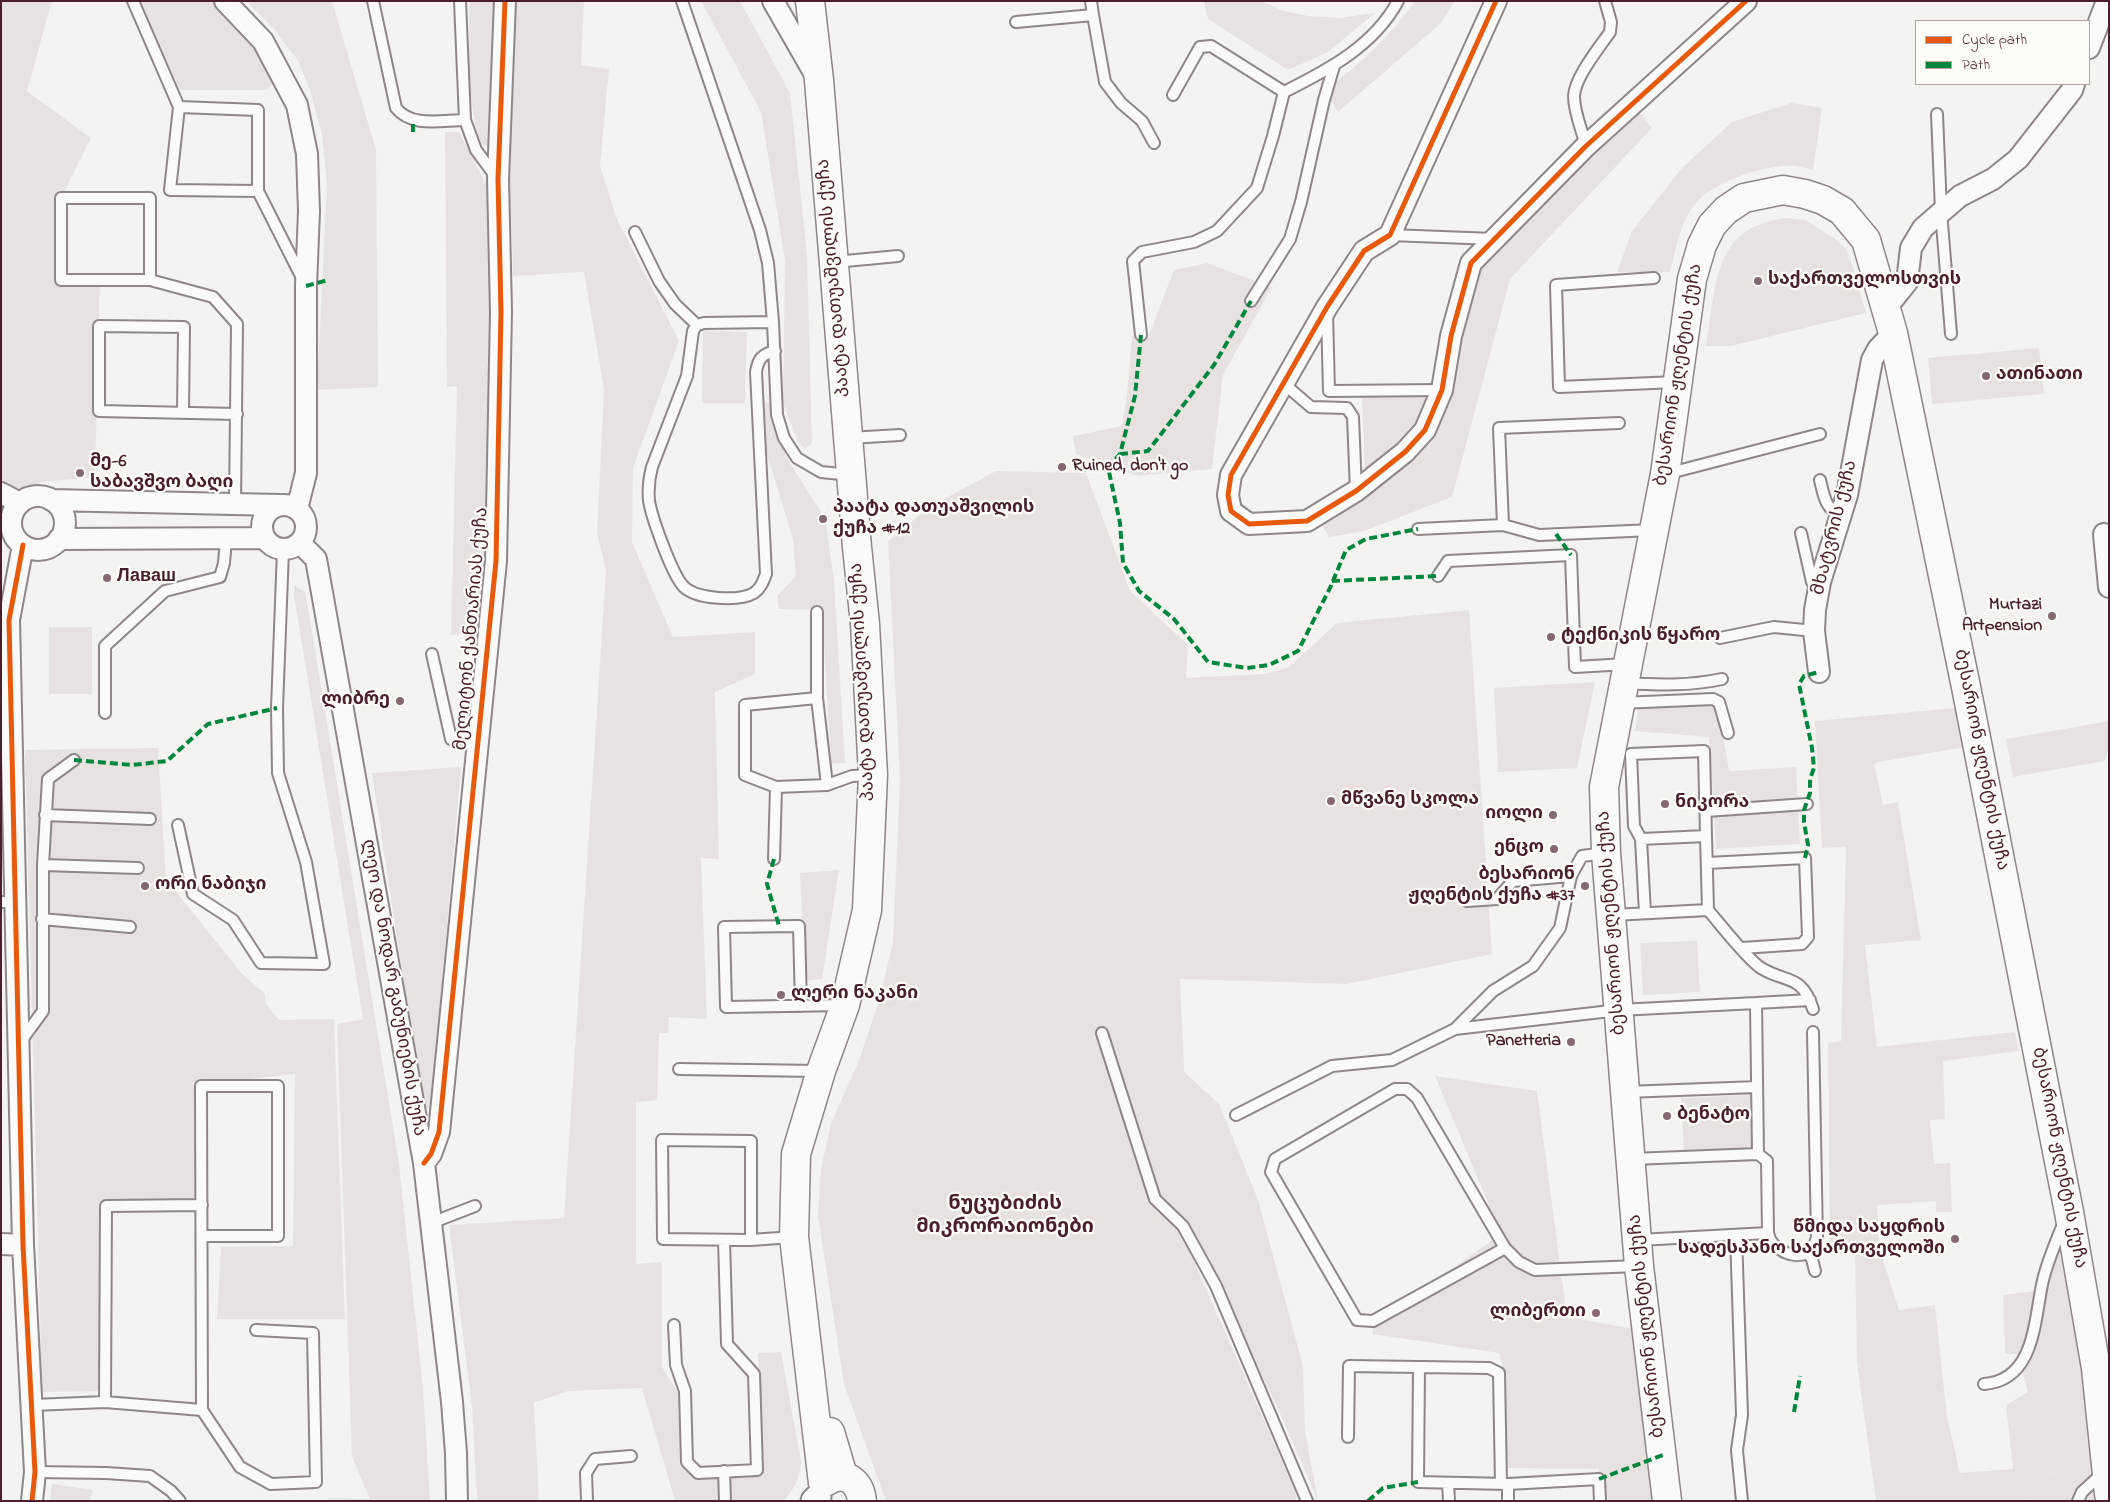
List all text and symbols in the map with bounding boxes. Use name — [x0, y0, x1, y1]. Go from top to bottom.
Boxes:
legend — [1915, 20, 2090, 85]
text: Cycle path — [1962, 29, 2027, 51]
text: Path — [1962, 54, 1990, 76]
street label: პაატა დათუაშვილის ქუჩა — [814, 158, 856, 398]
street label: ბესარიონ ჟღენტის ქუჩა — [1652, 262, 1708, 488]
place label: საქართველოსთვის — [1768, 270, 1961, 292]
marker: საქართველოსთვის — [1752, 275, 1764, 287]
place label: ათინათი — [1996, 365, 2083, 387]
marker: ათინათი — [1980, 370, 1992, 382]
place label: მე-6 საბავშვო ბაღი — [90, 452, 233, 494]
place label: Ruined, don't go — [1072, 456, 1188, 478]
street label: მხატვრის ქუჩა — [1809, 458, 1863, 598]
marker: Ruined, don't go — [1056, 461, 1068, 473]
marker: მე-6 საბავშვო ბაღი — [74, 467, 86, 479]
place label: პაატა დათუაშვილის ქუჩა #12 — [833, 498, 1034, 540]
street label: მელიტონ ქანთარიას ქუჩა — [452, 507, 494, 751]
marker: პაატა დათუაშვილის ქუჩა #12 — [817, 513, 829, 525]
street label: პაატა დათუაშვილის ქუჩა — [847, 562, 881, 802]
place label: Лаваш — [117, 567, 176, 589]
marker: Лаваш — [101, 572, 113, 584]
place label: Murtazi Artpension — [1962, 595, 2042, 638]
marker: Murtazi Artpension — [2046, 610, 2058, 622]
place label: ტექნიკის წყარო — [1561, 626, 1720, 648]
marker: ტექნიკის წყარო — [1545, 631, 1557, 643]
street label: ბესარიონ ჟღენტის ქუჩა — [1948, 648, 2012, 872]
place label: ლიბრე — [321, 690, 390, 712]
marker: ლიბრე — [394, 695, 406, 707]
place label: მწვანე სკოლა — [1341, 790, 1479, 812]
place label: ნიკორა — [1675, 793, 1749, 815]
marker: მწვანე სკოლა — [1325, 795, 1337, 807]
marker: ნიკორა — [1659, 798, 1671, 810]
place label: იოლი — [1485, 804, 1543, 826]
marker: იოლი — [1547, 809, 1559, 821]
street label: ბესარიონ ჟღენტის ქუჩა — [1594, 810, 1632, 1036]
street label: ლეო და ნოდარ გაბუნიების ქუჩა — [355, 838, 429, 1138]
place label: ენცო — [1494, 838, 1544, 860]
marker: ენცო — [1548, 843, 1560, 855]
place label: ბესარიონ ჟღენტის ქუჩა #37 — [1408, 865, 1575, 908]
place label: ორი ნაბიჯი — [155, 875, 266, 897]
marker: ორი ნაბიჯი — [139, 880, 151, 892]
marker: ბესარიონ ჟღენტის ქუჩა #37 — [1579, 880, 1591, 892]
place label: ლერი ნაკანი — [791, 984, 918, 1006]
marker: ლერი ნაკანი — [775, 989, 787, 1001]
place label: Panetteria — [1486, 1031, 1561, 1053]
marker: Panetteria — [1565, 1036, 1577, 1048]
street label: ბესარიონ ჟღენტის ქუჩა — [2026, 1046, 2090, 1270]
place label: ბენატო — [1677, 1105, 1750, 1127]
marker: ბენატო — [1661, 1110, 1673, 1122]
district label: ნუცუბიძის მიკრორაიონები — [916, 1194, 1094, 1241]
street label: ბესარიონ ჟღენტის ქუჩა — [1626, 1213, 1670, 1439]
place label: წმიდა საყდრის სადესპანო საქართველოში — [1678, 1218, 1945, 1260]
marker: წმიდა საყდრის სადესპანო საქართველოში — [1949, 1233, 1961, 1245]
place label: ლიბერთი — [1490, 1302, 1586, 1324]
marker: ლიბერთი — [1590, 1307, 1602, 1319]

